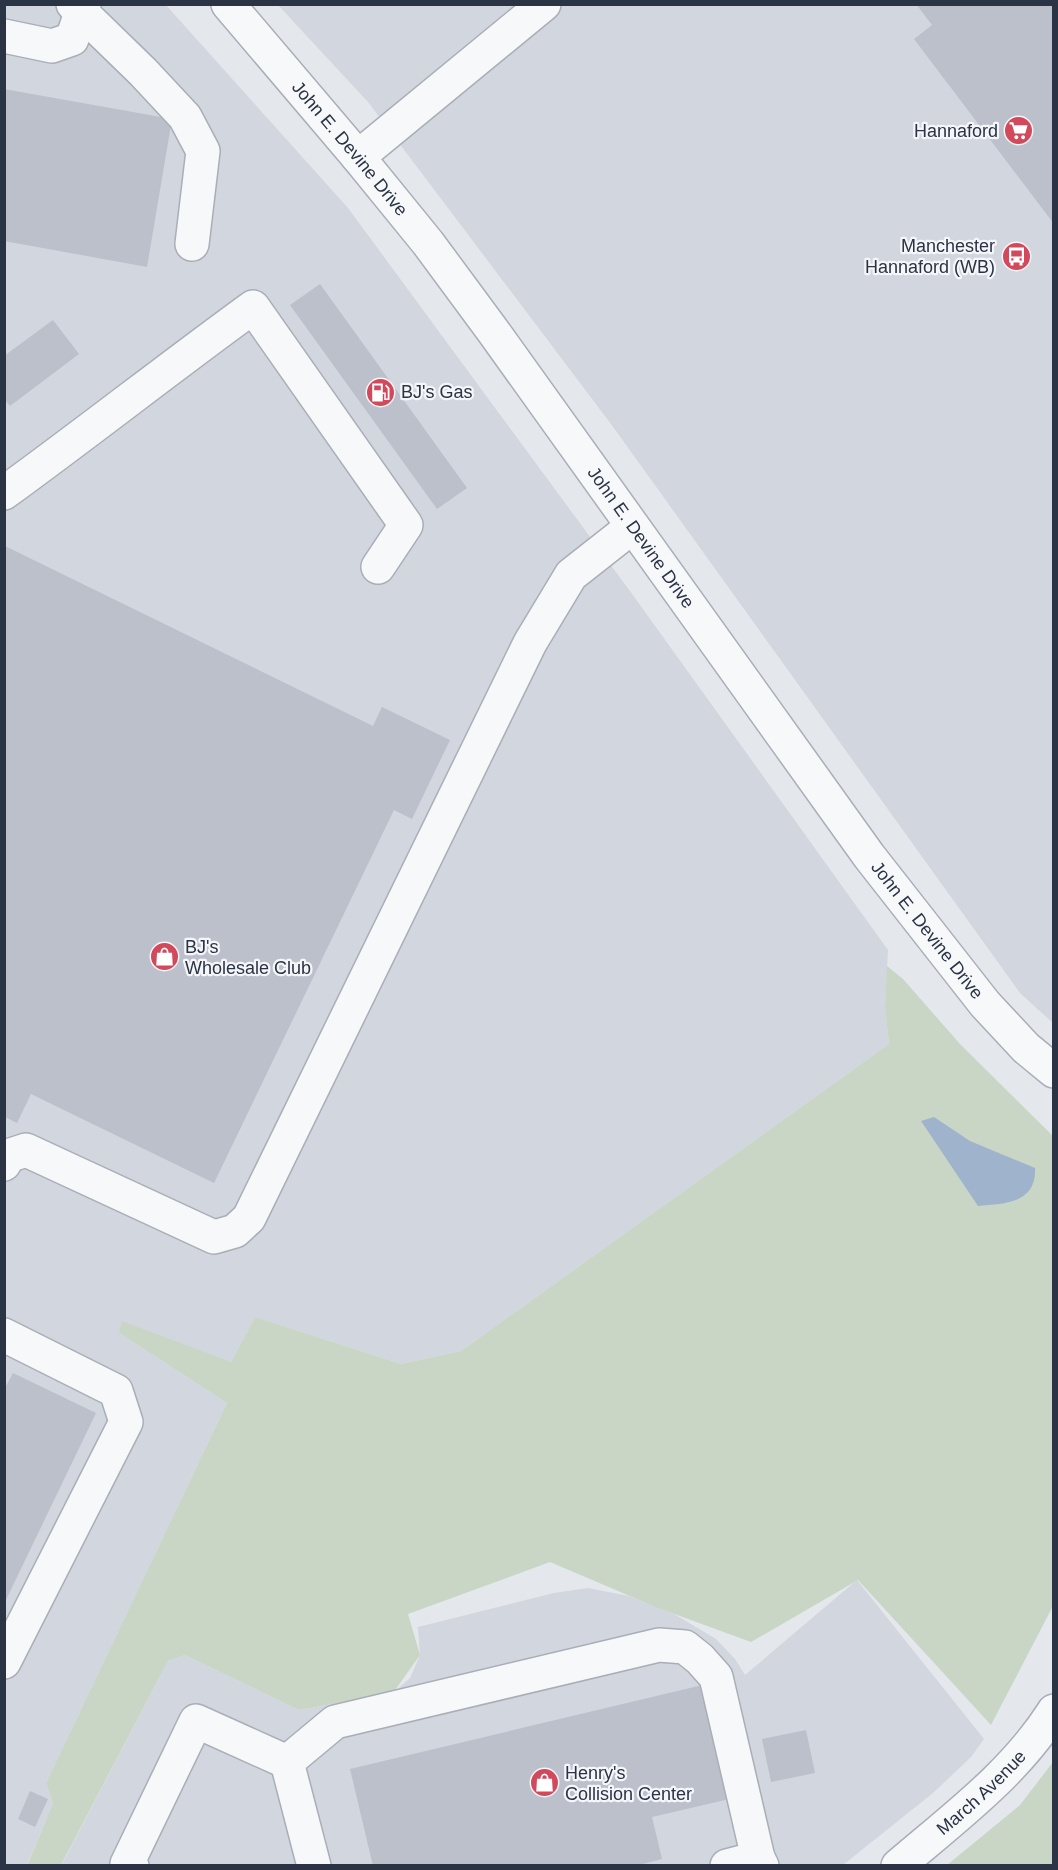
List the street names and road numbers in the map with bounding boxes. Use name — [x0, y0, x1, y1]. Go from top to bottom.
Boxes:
street label: John E. Devine Drive — [288, 77, 412, 220]
street label: John E. Devine Drive — [583, 463, 698, 612]
street label: John E. Devine Drive — [867, 857, 987, 1003]
street label: March Avenue — [933, 1746, 1030, 1839]

